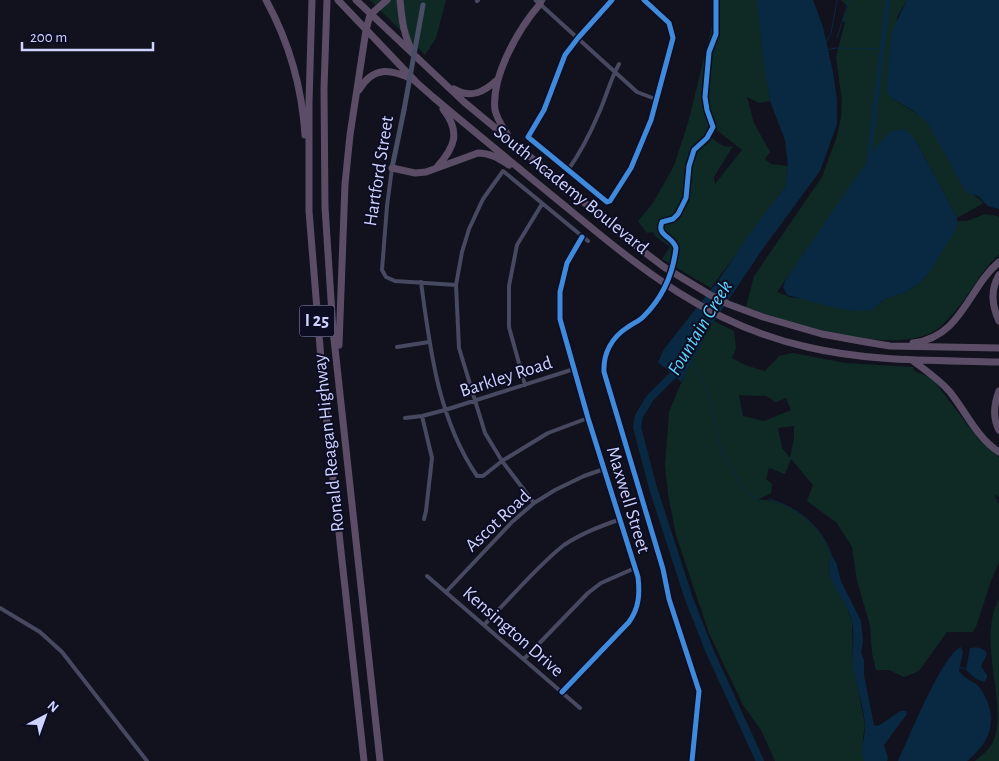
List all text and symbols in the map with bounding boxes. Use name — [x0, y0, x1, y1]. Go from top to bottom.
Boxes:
scale bar — [22, 20, 154, 52]
text: 200 m — [30, 30, 67, 45]
street label: Hartford Street — [361, 114, 397, 228]
street label: South Academy Boulevard — [490, 122, 652, 258]
water label: Fountain Creek — [664, 277, 736, 379]
road number: I 25 — [300, 306, 334, 336]
street label: Ronald Reagan Highway — [310, 353, 348, 533]
street label: Barkley Road — [457, 353, 555, 401]
street label: Maxwell Street — [603, 444, 653, 556]
street label: Ascot Road — [462, 486, 534, 556]
street label: Kensington Drive — [459, 583, 567, 681]
north arrow — [20, 691, 70, 741]
text: N — [45, 698, 61, 715]

